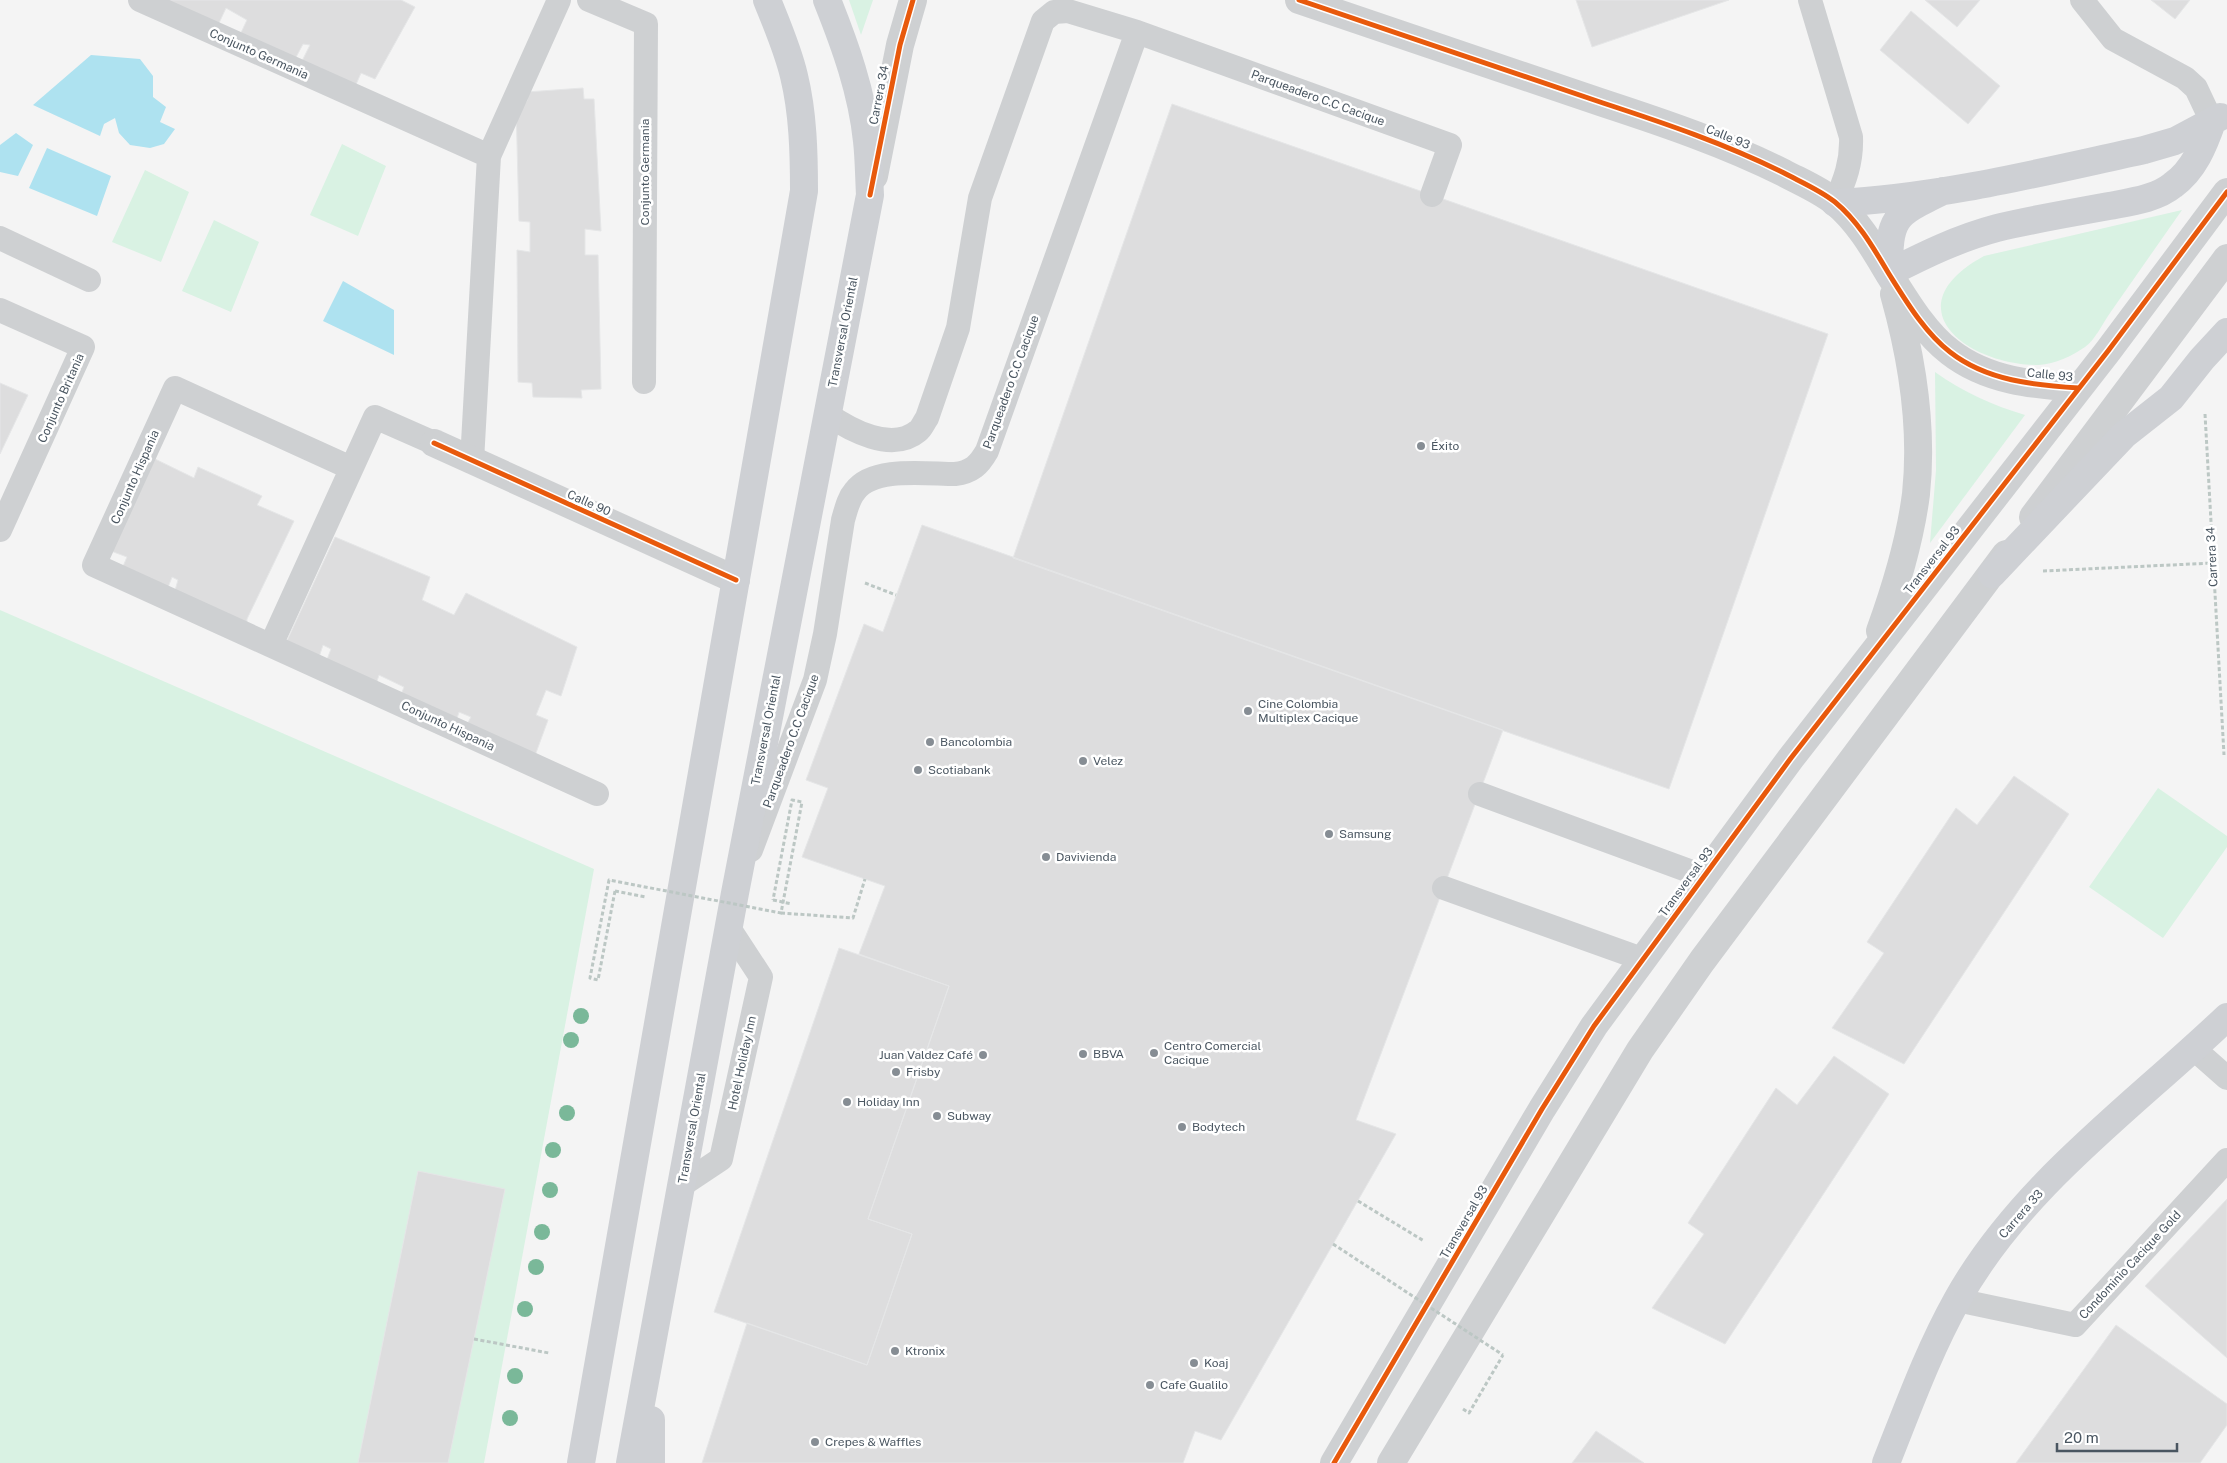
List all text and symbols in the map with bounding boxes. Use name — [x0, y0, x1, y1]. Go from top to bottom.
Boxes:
street label: Conjunto Germania — [207, 26, 311, 82]
street label: Carrera 34 — [866, 64, 892, 126]
street label: Parqueadero C.C Cacique — [1249, 67, 1387, 129]
street label: Conjunto Germania — [638, 119, 652, 225]
street label: Calle 93 — [1704, 122, 1752, 152]
street label: Transversal Oriental — [825, 275, 861, 388]
street label: Parqueadero C.C Cacique — [980, 313, 1042, 451]
street label: Conjunto Britania — [35, 351, 87, 445]
street label: Calle 93 — [2026, 366, 2074, 384]
street label: Conjunto Hispania — [108, 428, 162, 526]
place label: Éxito — [1431, 439, 1460, 453]
marker: Éxito — [1415, 440, 1427, 452]
street label: Calle 90 — [565, 487, 613, 519]
street label: Transversal 93 — [1901, 523, 1963, 597]
street label: Carrera 34 — [2203, 526, 2221, 587]
street label: Parqueadero C.C Cacique — [760, 672, 822, 810]
street label: Transversal Oriental — [748, 673, 784, 786]
place label: Cine Colombia Multiplex Cacique — [1258, 697, 1358, 725]
street label: Conjunto Hispania — [399, 698, 497, 754]
marker: Cine Colombia Multiplex Cacique — [1242, 705, 1254, 717]
place label: Bancolombia — [940, 735, 1012, 749]
marker: Bancolombia — [924, 736, 936, 748]
place label: Velez — [1093, 754, 1123, 768]
marker: Velez — [1077, 755, 1089, 767]
place label: Scotiabank — [928, 763, 991, 777]
marker: Scotiabank — [912, 764, 924, 776]
place label: Samsung — [1339, 827, 1391, 841]
marker: Samsung — [1323, 828, 1335, 840]
street label: Transversal 93 — [1656, 845, 1716, 919]
place label: Davivienda — [1056, 850, 1116, 864]
marker: Davivienda — [1040, 851, 1052, 863]
street label: Hotel Holiday Inn — [725, 1015, 759, 1111]
place label: Centro Comercial Cacique — [1164, 1039, 1261, 1067]
place label: BBVA — [1093, 1047, 1125, 1061]
marker: Centro Comercial Cacique — [1148, 1047, 1160, 1059]
place label: Juan Valdez Café — [879, 1048, 973, 1062]
marker: BBVA — [1077, 1048, 1089, 1060]
marker: Juan Valdez Café — [977, 1049, 989, 1061]
place label: Frisby — [906, 1065, 941, 1079]
marker: Frisby — [890, 1066, 902, 1078]
street label: Transversal Oriental — [675, 1071, 709, 1184]
place label: Holiday Inn — [857, 1095, 920, 1109]
marker: Holiday Inn — [841, 1096, 853, 1108]
place label: Subway — [947, 1109, 992, 1123]
marker: Subway — [931, 1110, 943, 1122]
place label: Bodytech — [1192, 1120, 1245, 1134]
marker: Bodytech — [1176, 1121, 1188, 1133]
street label: Transversal 93 — [1437, 1183, 1491, 1261]
street label: Carrera 33 — [1996, 1187, 2046, 1241]
street label: Condominio Cacique Gold — [2076, 1208, 2184, 1322]
place label: Ktronix — [905, 1344, 945, 1358]
marker: Ktronix — [889, 1345, 901, 1357]
place label: Koaj — [1204, 1356, 1228, 1370]
marker: Koaj — [1188, 1357, 1200, 1369]
place label: Cafe Gualilo — [1160, 1378, 1228, 1392]
marker: Cafe Gualilo — [1144, 1379, 1156, 1391]
scale bar — [2057, 1420, 2177, 1452]
text: 20 m — [2064, 1429, 2099, 1446]
place label: Crepes & Waffles — [825, 1435, 921, 1449]
marker: Crepes & Waffles — [809, 1436, 821, 1448]

